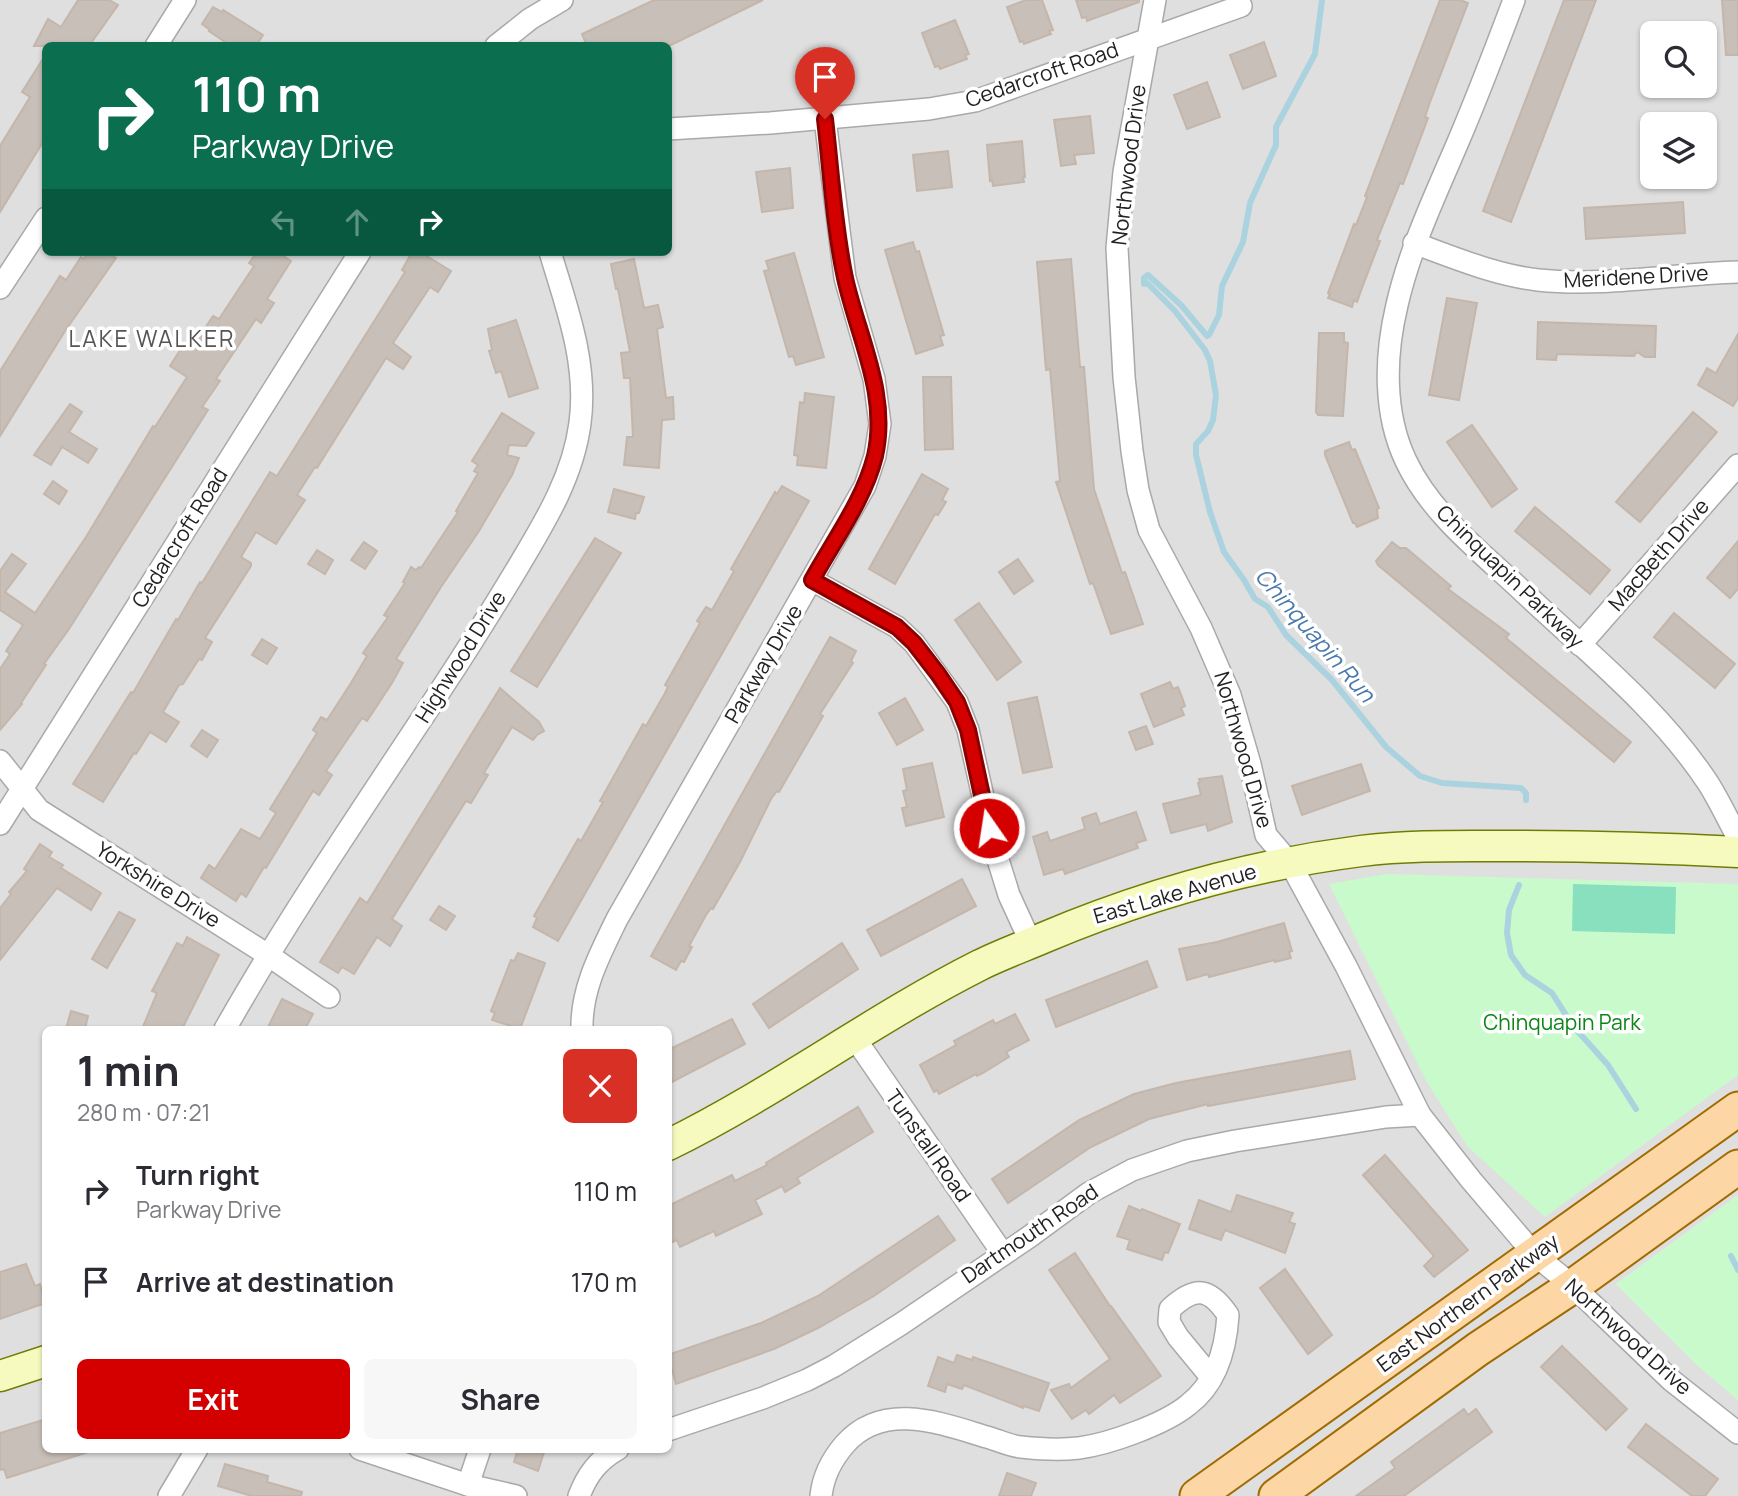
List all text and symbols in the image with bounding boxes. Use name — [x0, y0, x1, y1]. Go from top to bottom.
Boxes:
map controls — [1640, 21, 1717, 189]
button: search — [1640, 21, 1717, 98]
street label: Cedarcroft Road — [961, 35, 1122, 113]
pin — [795, 47, 855, 119]
icon: arrive — [806, 58, 844, 96]
text: 110 m — [192, 60, 321, 127]
icon: right — [77, 70, 168, 161]
street label: Northwood Drive — [1104, 83, 1152, 247]
button: layers — [1640, 112, 1717, 189]
text: Parkway Drive — [192, 124, 394, 168]
icon: left — [265, 203, 303, 241]
icon: ahead — [338, 203, 376, 241]
icon: right — [411, 203, 449, 241]
street label: Meridene Drive — [1563, 258, 1709, 294]
district label: LAKE WALKER — [68, 322, 236, 354]
street label: Cedarcroft Road — [125, 462, 233, 613]
street label: MacBeth Drive — [1602, 492, 1715, 616]
street label: Chinquapin Parkway — [1431, 499, 1591, 654]
water label: Chinquapin Run — [1248, 560, 1384, 709]
street label: Highwood Drive — [408, 585, 512, 728]
street label: Parkway Drive — [718, 599, 808, 728]
street label: Northwood Drive — [1208, 668, 1280, 831]
position arrow — [952, 791, 1026, 865]
street label: Yorkshire Drive — [91, 835, 226, 934]
street label: East Lake Avenue — [1090, 856, 1259, 930]
park label: Chinquapin Park — [1483, 1008, 1641, 1036]
text: 1 min — [77, 1041, 180, 1099]
button: close — [563, 1049, 637, 1123]
street label: Tunstall Road — [880, 1084, 978, 1207]
text: 280 m · 07:21 — [77, 1096, 211, 1128]
text: Turn right — [136, 1157, 260, 1193]
icon: right — [77, 1172, 115, 1210]
text: 110 m — [574, 1173, 637, 1209]
street label: Dartmouth Road — [956, 1177, 1103, 1289]
text: Parkway Drive — [136, 1193, 281, 1225]
street label: East Northern Parkway — [1371, 1227, 1564, 1378]
icon: arrive — [77, 1263, 115, 1301]
text: Arrive at destination — [136, 1264, 394, 1300]
text: 170 m — [571, 1264, 637, 1300]
street label: Northwood Drive — [1559, 1272, 1698, 1401]
button: Exit — [77, 1359, 350, 1439]
button: Share — [364, 1359, 637, 1439]

